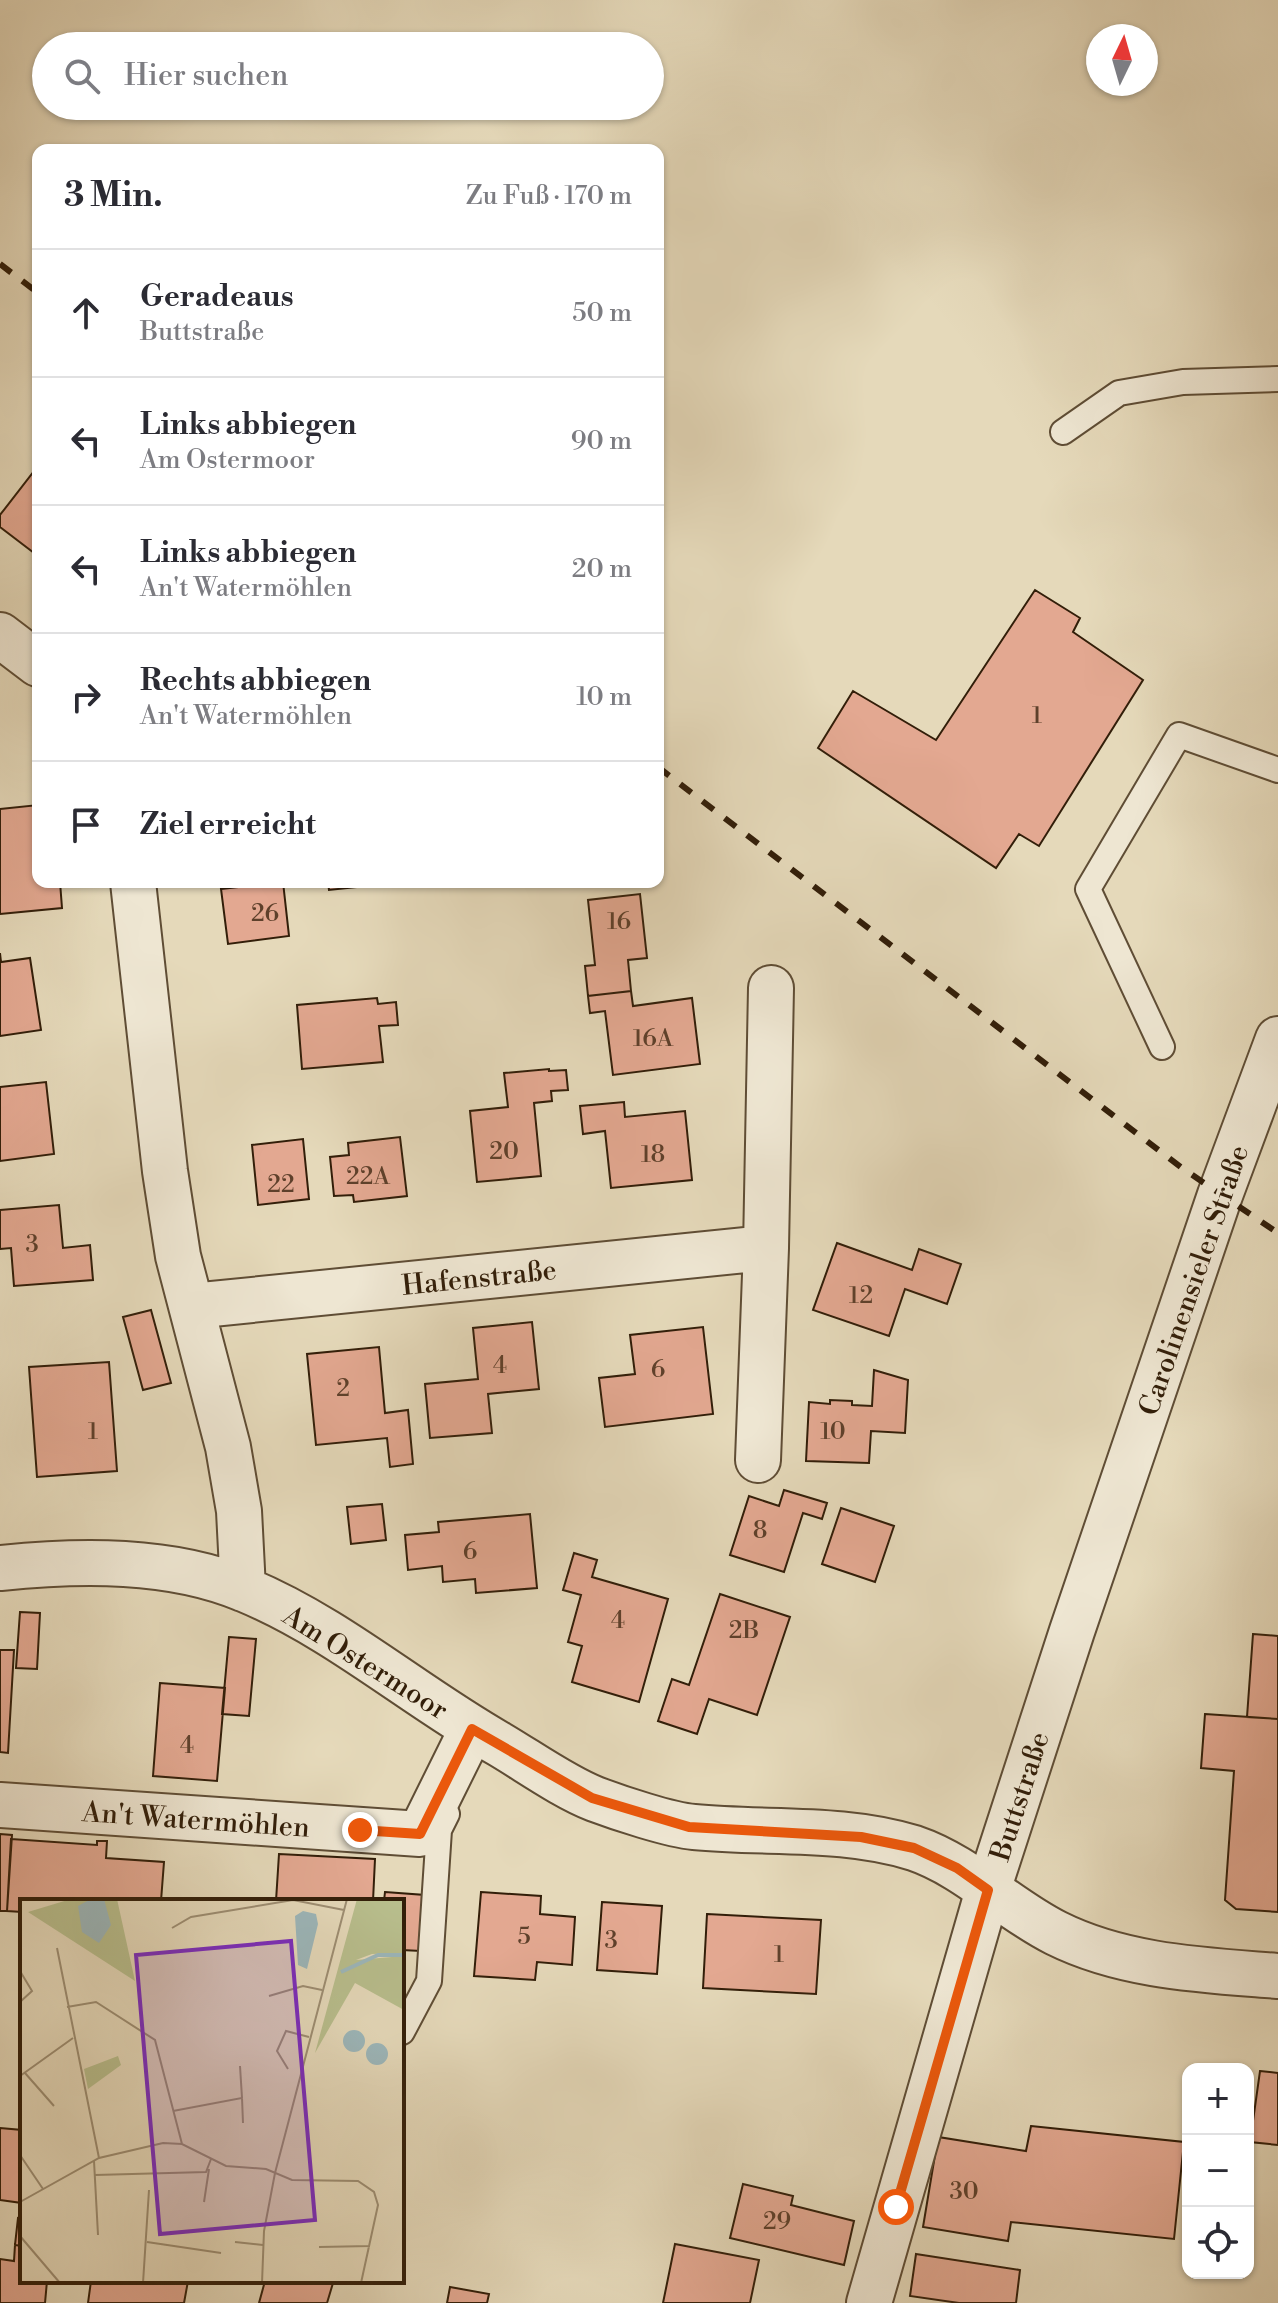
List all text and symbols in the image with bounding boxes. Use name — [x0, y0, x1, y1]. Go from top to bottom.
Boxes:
north arrow — [1086, 24, 1158, 96]
search box — [32, 32, 664, 120]
icon: search — [60, 54, 104, 98]
text: Hier suchen — [124, 57, 288, 95]
text: 3 Min. — [64, 175, 162, 217]
text: Zu Fuß · 170 m — [466, 180, 632, 212]
text: Geradeaus — [140, 278, 294, 316]
icon: ahead — [64, 291, 108, 335]
text: 50 m — [572, 297, 632, 329]
text: Buttstraße — [140, 316, 264, 348]
text: Links abbiegen — [140, 406, 356, 444]
icon: left — [64, 419, 108, 463]
text: 90 m — [571, 425, 632, 457]
text: Am Ostermoor — [140, 444, 315, 476]
text: Links abbiegen — [140, 534, 356, 572]
icon: left — [64, 547, 108, 591]
text: 20 m — [572, 553, 632, 585]
text: An't Watermöhlen — [140, 572, 352, 604]
text: Rechts abbiegen — [140, 662, 371, 700]
icon: right — [64, 675, 108, 719]
text: 10 m — [576, 681, 632, 713]
text: An't Watermöhlen — [140, 700, 352, 732]
house number: 1 — [1032, 701, 1043, 731]
icon: arrive — [64, 803, 108, 847]
text: Ziel erreicht — [140, 806, 316, 844]
house number: 26 — [251, 899, 279, 929]
house number: 16 — [607, 907, 631, 937]
house number: 16A — [633, 1024, 674, 1054]
house number: 20 — [489, 1137, 519, 1167]
house number: 18 — [641, 1140, 665, 1170]
street label: Carolinensieler Straße — [1132, 1141, 1257, 1420]
house number: 22A — [346, 1162, 390, 1192]
house number: 22 — [267, 1170, 295, 1200]
house number: 3 — [25, 1230, 39, 1260]
street label: Hafenstraße — [400, 1253, 558, 1304]
house number: 12 — [849, 1281, 873, 1311]
house number: 4 — [493, 1351, 507, 1381]
house number: 6 — [651, 1355, 665, 1385]
house number: 2 — [336, 1374, 350, 1404]
house number: 1 — [88, 1417, 99, 1447]
house number: 10 — [820, 1417, 846, 1447]
house number: 8 — [753, 1516, 767, 1546]
house number: 6 — [463, 1537, 477, 1567]
street label: Am Ostermoor — [275, 1598, 454, 1728]
house number: 4 — [611, 1606, 625, 1636]
house number: 2B — [729, 1616, 759, 1646]
street label: Buttstraße — [983, 1727, 1058, 1866]
house number: 4 — [180, 1731, 194, 1761]
street label: An't Watermöhlen — [80, 1795, 311, 1846]
route end — [342, 1812, 378, 1848]
inset map — [20, 1899, 404, 2283]
house number: 5 — [517, 1922, 531, 1952]
house number: 3 — [604, 1926, 618, 1956]
house number: 1 — [774, 1940, 785, 1970]
map controls — [1182, 2063, 1254, 2279]
button: + — [1182, 2063, 1254, 2135]
button: − — [1182, 2135, 1254, 2207]
house number: 30 — [949, 2177, 979, 2207]
route start — [878, 2189, 914, 2225]
house number: 29 — [763, 2207, 791, 2237]
button: locate — [1182, 2207, 1254, 2279]

